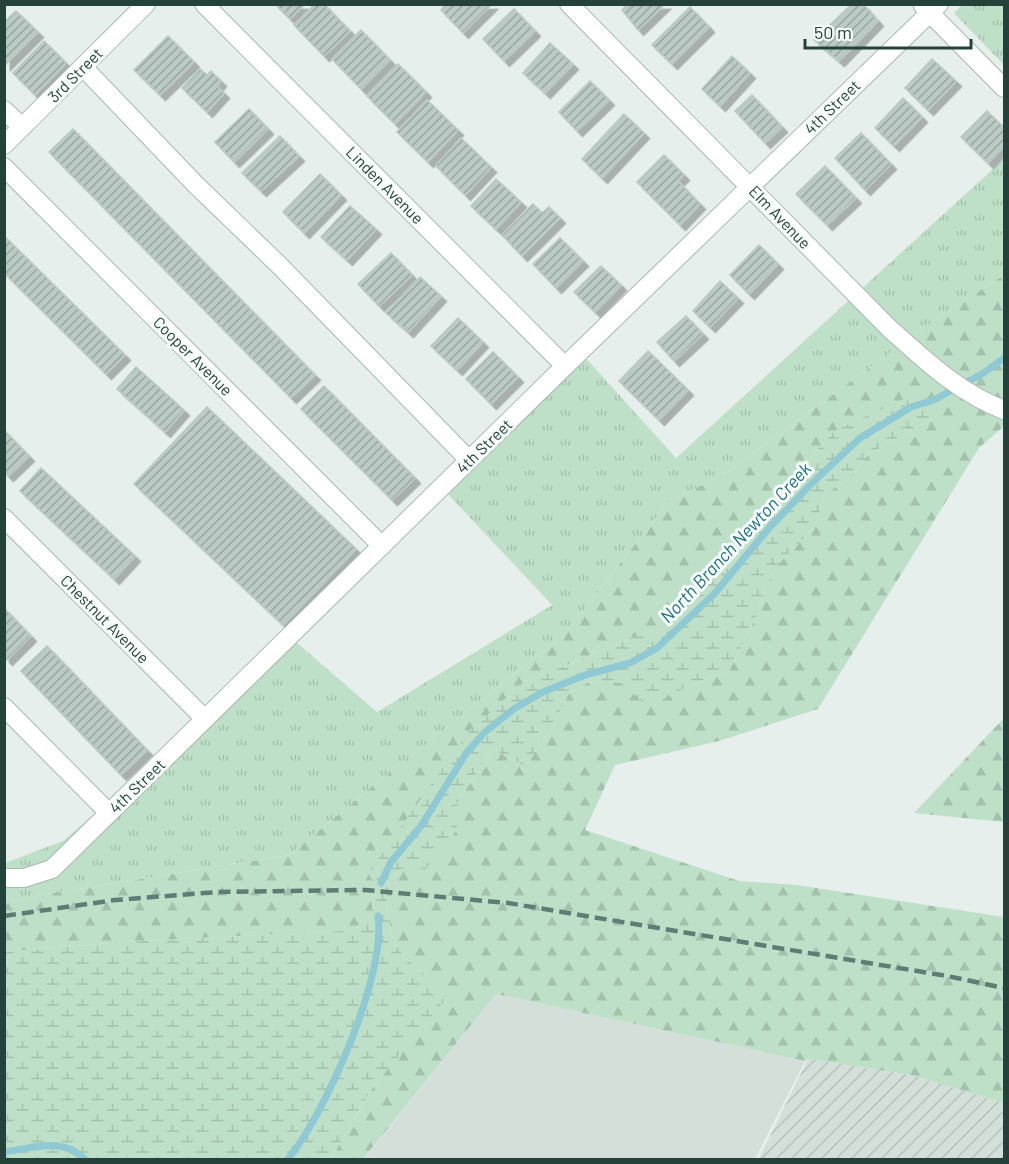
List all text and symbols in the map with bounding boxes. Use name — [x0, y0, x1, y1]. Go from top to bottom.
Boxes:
scale bar — [805, 12, 972, 50]
text: 50 m — [814, 21, 852, 43]
street label: 3rd Street — [43, 43, 106, 106]
street label: 4th Street — [800, 75, 863, 138]
street label: Linden Avenue — [343, 142, 428, 227]
street label: Elm Avenue — [746, 181, 815, 252]
street label: Cooper Avenue — [150, 312, 237, 399]
street label: 4th Street — [452, 414, 515, 477]
water label: North Branch Newton Creek — [655, 457, 816, 627]
street label: Chestnut Avenue — [57, 570, 154, 667]
street label: 4th Street — [105, 754, 168, 817]

